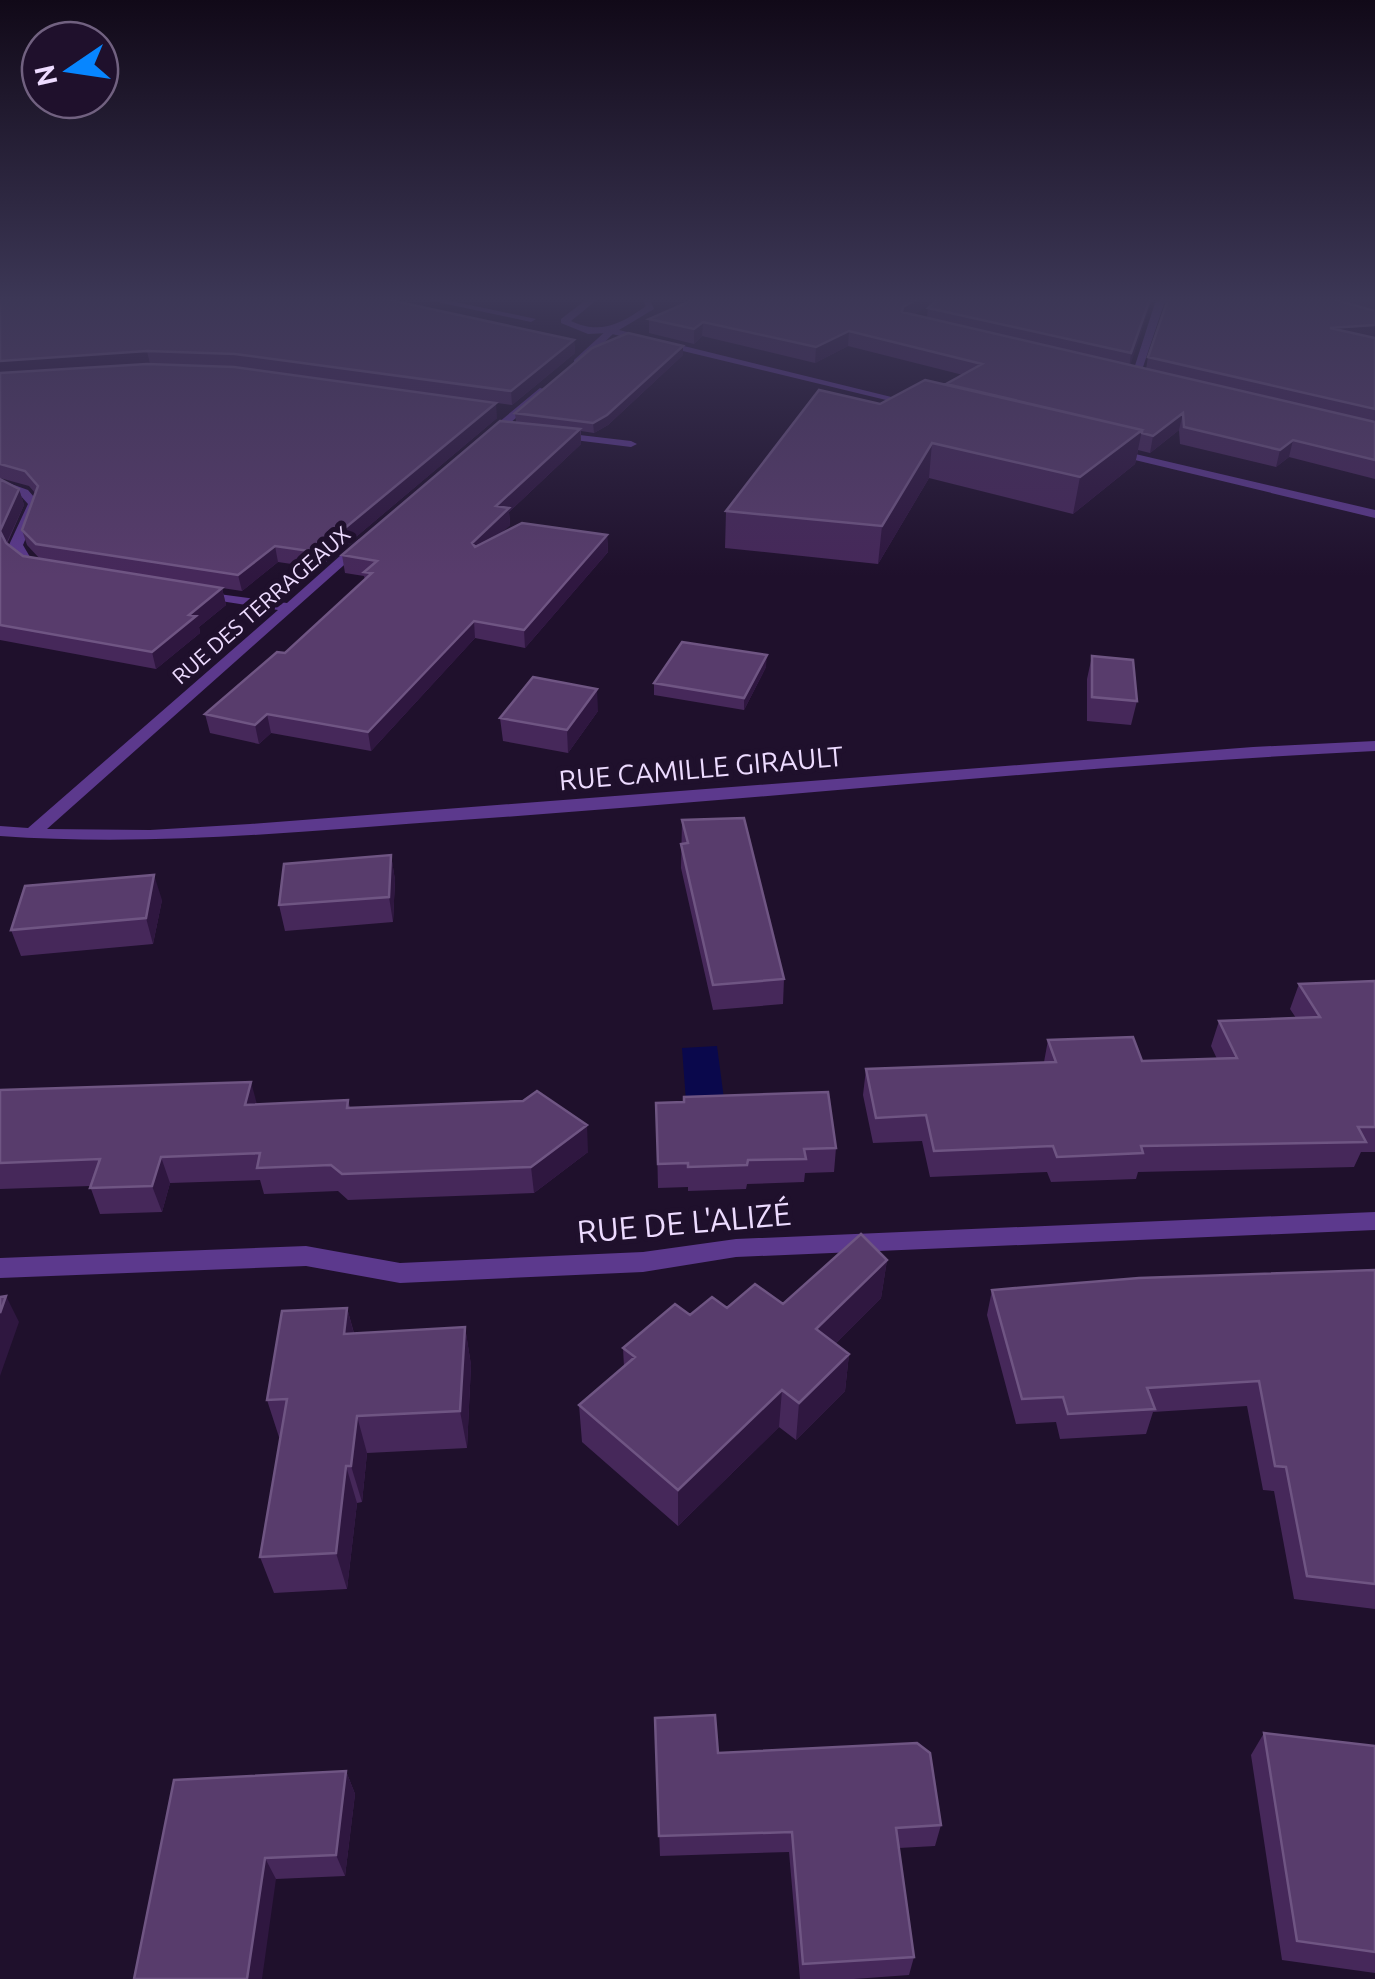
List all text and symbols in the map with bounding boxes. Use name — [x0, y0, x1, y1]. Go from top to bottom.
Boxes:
north arrow — [20, 20, 120, 120]
text: N — [28, 62, 63, 89]
street label: RUE DES TERRAGEAUX — [167, 521, 355, 689]
street label: RUE CAMILLE GIRAULT — [558, 740, 845, 795]
street label: RUE DE L'ALIZÉ — [575, 1195, 792, 1249]

